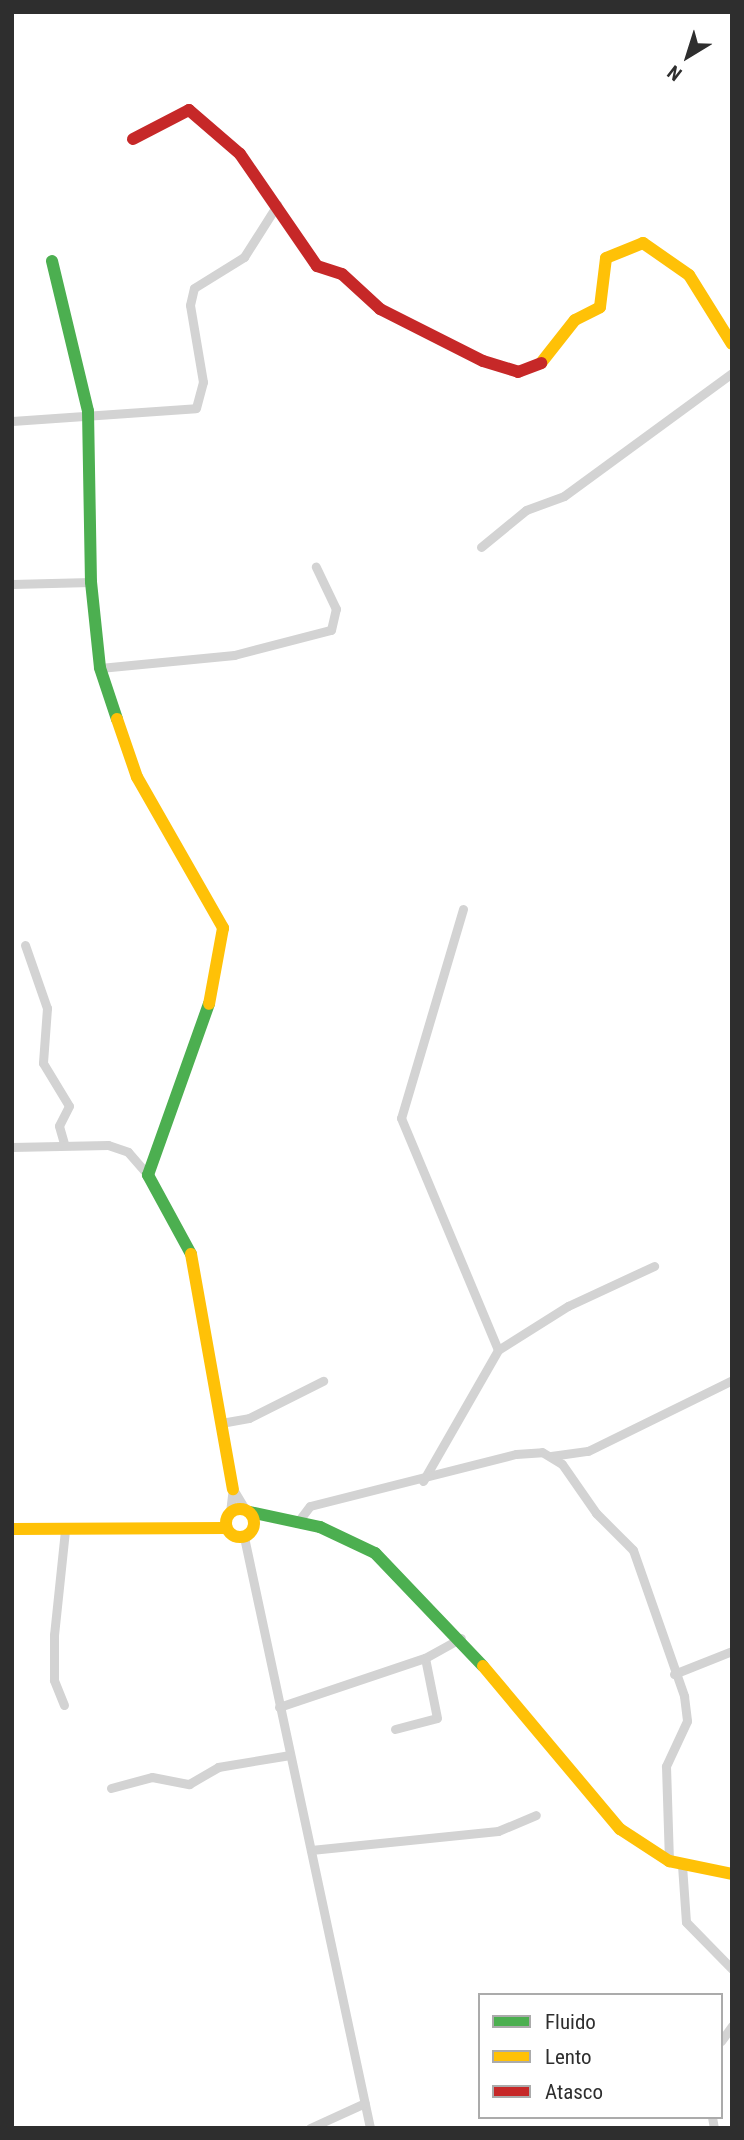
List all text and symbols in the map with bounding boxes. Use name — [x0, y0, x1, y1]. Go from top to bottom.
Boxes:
north arrow — [653, 21, 723, 91]
text: N — [663, 60, 686, 86]
legend — [478, 1993, 723, 2119]
text: Fluido — [545, 2010, 596, 2034]
text: Lento — [545, 2045, 592, 2069]
text: Atasco — [545, 2080, 603, 2104]

